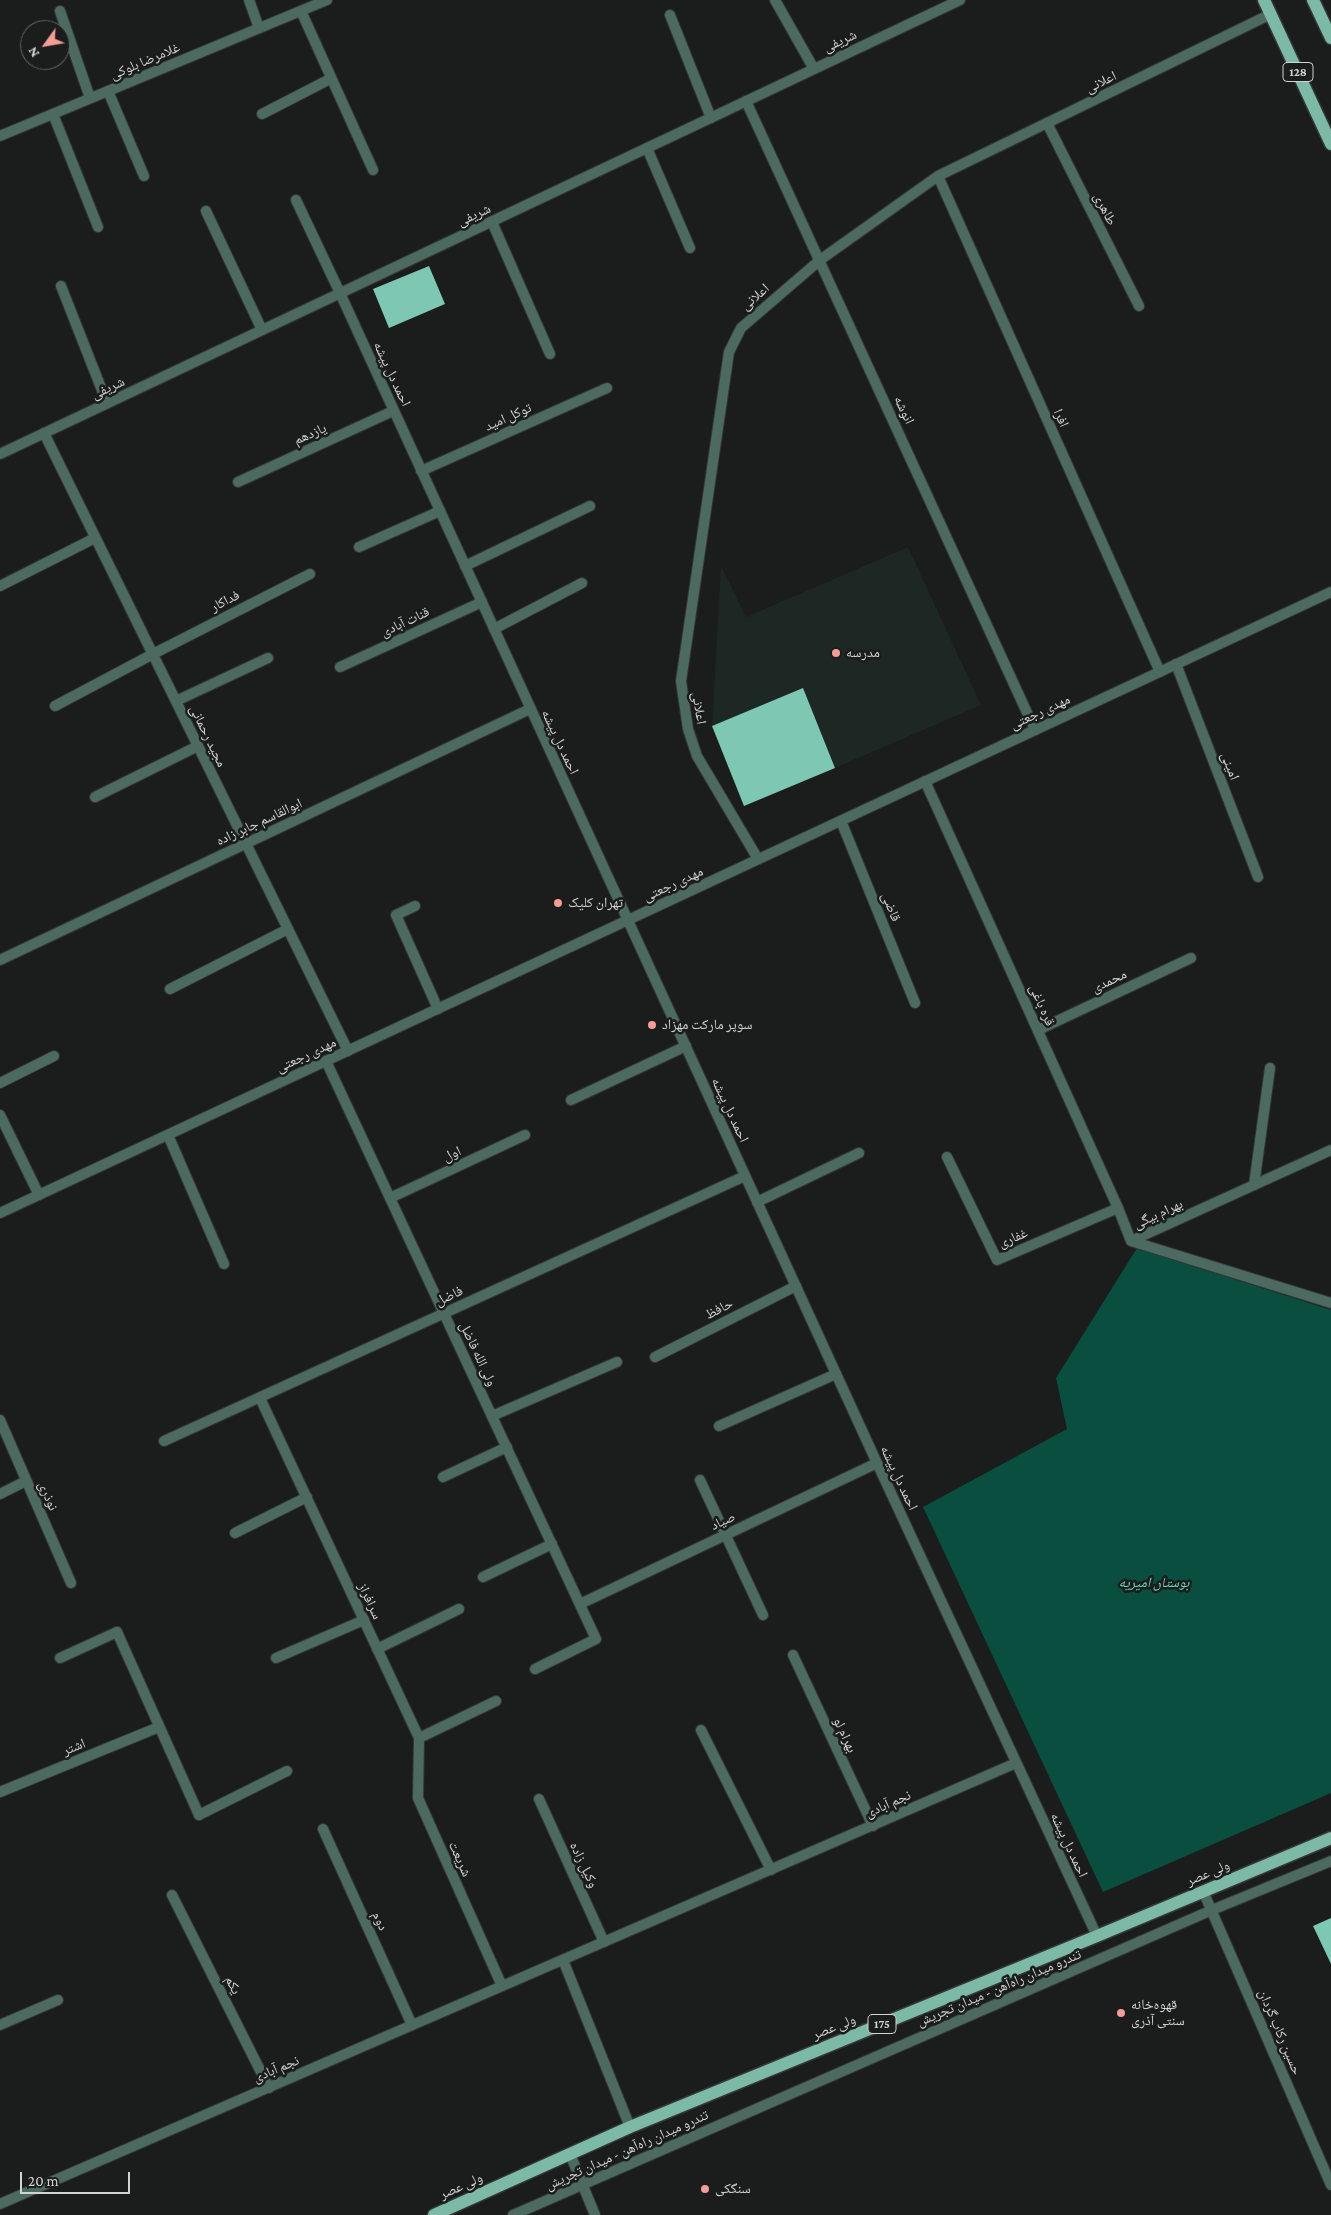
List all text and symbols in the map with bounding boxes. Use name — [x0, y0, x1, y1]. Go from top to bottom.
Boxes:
north arrow — [20, 20, 70, 70]
street label: شریفی — [821, 26, 859, 56]
street label: غلامرضا بلوکی — [108, 39, 182, 83]
text: N — [24, 44, 42, 61]
road number: 128 — [1283, 62, 1313, 82]
street label: اعلانی — [1083, 67, 1119, 97]
street label: طاهری — [1090, 190, 1120, 228]
street label: شریفی — [455, 200, 493, 230]
street label: اعلانی — [737, 280, 773, 314]
street label: احمد دل پیشه — [370, 339, 414, 409]
street label: شریفی — [89, 373, 127, 403]
street label: انوشه — [890, 393, 918, 427]
street label: توکل امید — [482, 399, 534, 435]
street label: افرا — [1050, 406, 1072, 430]
street label: یازدهم — [291, 419, 329, 449]
street label: فداکار — [208, 587, 242, 615]
street label: قنات آبادی — [378, 603, 432, 641]
place label: مدرسه — [846, 645, 880, 661]
marker: مدرسه — [830, 647, 842, 659]
street label: اعلانی — [688, 691, 710, 725]
street label: مهدی رجعتی — [1007, 691, 1073, 733]
street label: مجید رحمانی — [186, 702, 230, 770]
street label: احمد دل پیشه — [538, 707, 582, 777]
street label: امینی — [1217, 750, 1243, 782]
street label: ابوالقاسم جابر زاده — [213, 795, 305, 849]
street label: مهدی رجعتی — [640, 863, 706, 905]
street label: قاضی — [878, 890, 904, 924]
place label: تهران کلیک — [568, 895, 623, 911]
marker: تهران کلیک — [552, 897, 564, 909]
street label: محمدی — [1089, 966, 1129, 996]
street label: قره باغی — [1025, 982, 1059, 1028]
place label: سوپر مارکت مهزاد — [662, 1017, 753, 1033]
marker: سوپر مارکت مهزاد — [646, 1019, 658, 1031]
street label: مهدی رجعتی — [273, 1034, 339, 1076]
street label: احمد دل پیشه — [708, 1075, 752, 1145]
street label: اول — [440, 1143, 464, 1165]
street label: بهرام بیگی — [1131, 1195, 1185, 1233]
street label: غفاری — [996, 1224, 1030, 1252]
street label: فاضل — [432, 1282, 466, 1310]
street label: حافظ — [702, 1295, 736, 1323]
street label: ولی الله فاضل — [456, 1319, 500, 1389]
street label: احمد دل پیشه — [877, 1443, 921, 1513]
street label: نوذری — [34, 1479, 62, 1513]
street label: صیاد — [708, 1508, 738, 1534]
park label: بوستان امیریه — [1119, 1575, 1189, 1591]
street label: سرافراز — [354, 1580, 386, 1622]
street label: بهرام لو — [830, 1715, 860, 1755]
street label: اشتر — [60, 1735, 88, 1759]
street label: نجم آبادی — [862, 1786, 914, 1822]
street label: احمد دل پیشه — [1047, 1810, 1091, 1880]
street label: شریعت — [445, 1839, 475, 1879]
street label: وکیل زاده — [566, 1839, 602, 1891]
street label: ولی عصر — [1184, 1856, 1232, 1890]
street label: دوم — [368, 1909, 392, 1933]
street label: تندرو میدان راه‌آهن - میدان تجریش — [914, 1946, 1084, 2030]
street label: یکم — [221, 1973, 245, 1997]
street label: حسین رکاب‌ گردان — [1254, 1987, 1306, 2077]
place label: قهوه‌خانه سنتی آذری — [1131, 1997, 1185, 2030]
marker: قهوه‌خانه سنتی آذری — [1115, 2007, 1127, 2019]
street label: ولی عصر — [810, 2011, 858, 2043]
road number: 175 — [868, 2015, 896, 2034]
street label: نجم آبادی — [250, 2052, 302, 2086]
street label: تندرو میدان راه‌آهن - میدان تجریش — [543, 2106, 711, 2194]
scale bar — [22, 2162, 132, 2194]
street label: ولی عصر — [437, 2169, 485, 2203]
text: 20 m — [28, 2173, 59, 2189]
place label: سنگکی — [715, 2181, 751, 2197]
marker: سنگکی — [699, 2183, 711, 2195]

